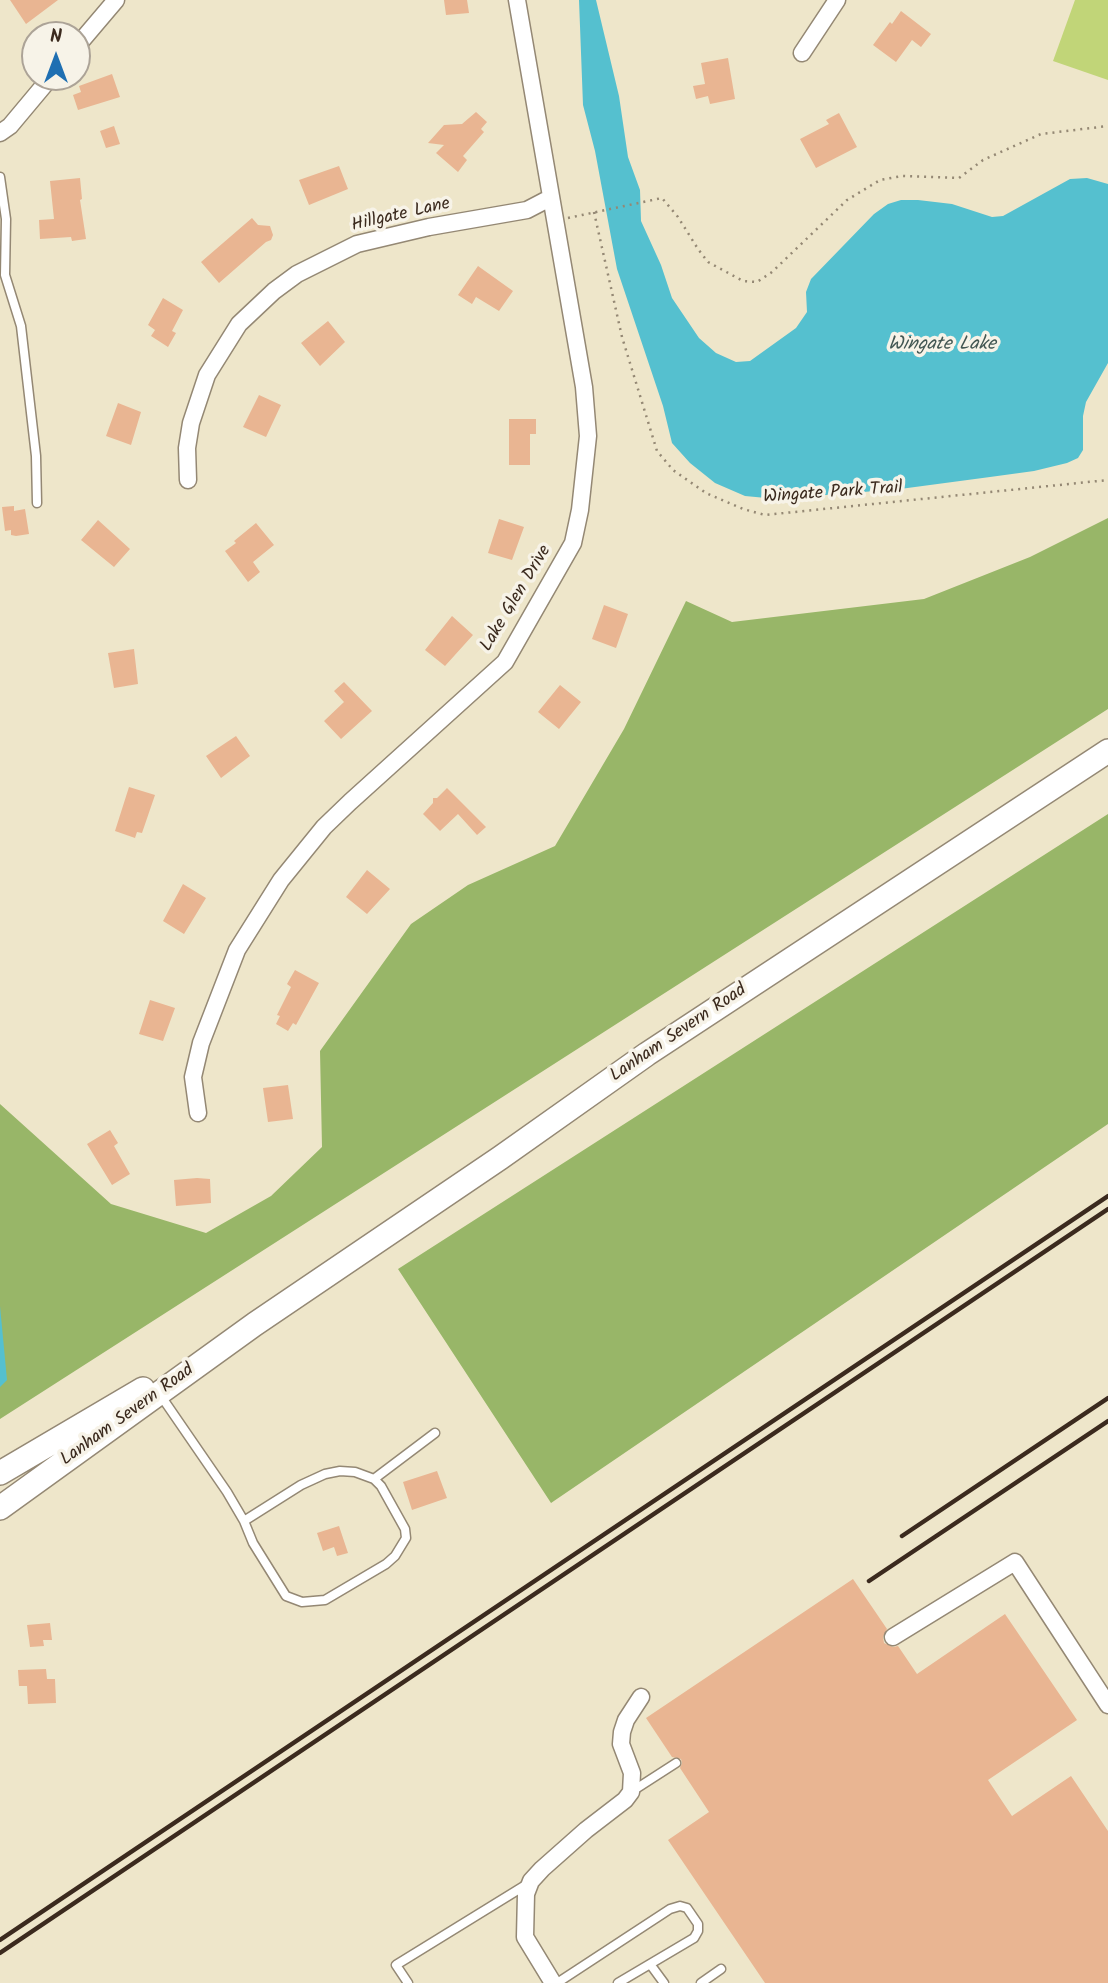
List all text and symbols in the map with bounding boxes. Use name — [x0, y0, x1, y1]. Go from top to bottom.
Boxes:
north arrow — [21, 21, 91, 91]
text: N — [50, 22, 62, 52]
street label: Hillgate Lane — [350, 194, 452, 238]
water label: Wingate Lake — [888, 335, 996, 357]
street label: Wingate Park Trail — [763, 478, 903, 510]
street label: Lake Glen Drive — [477, 542, 557, 656]
street label: Lanham Severn Road — [607, 980, 751, 1088]
street label: Lanham Severn Road — [57, 1360, 199, 1472]

